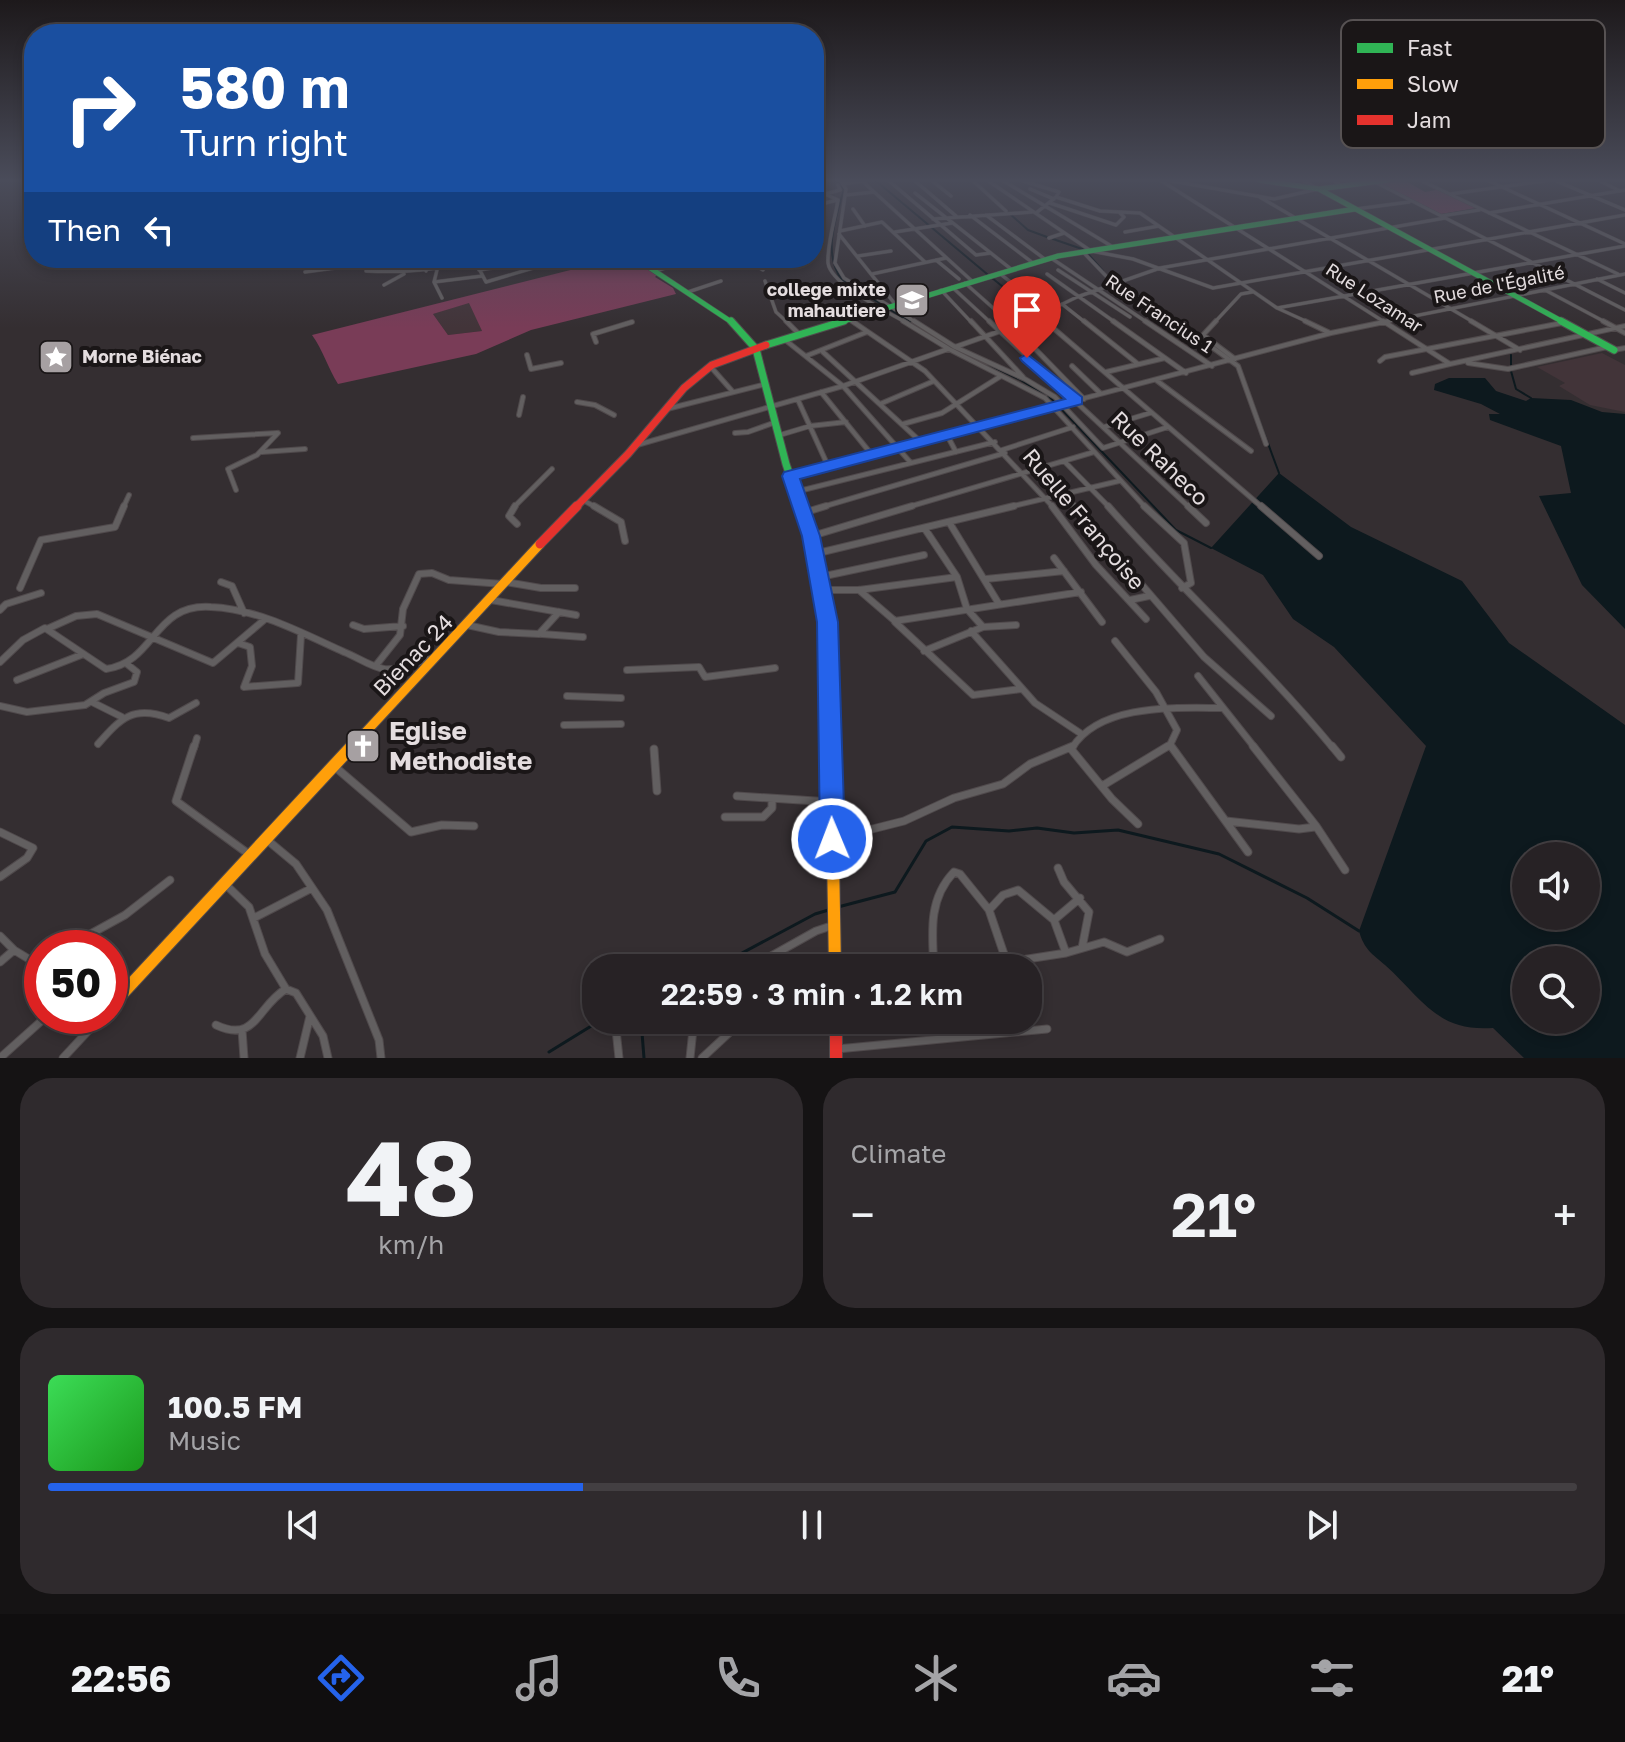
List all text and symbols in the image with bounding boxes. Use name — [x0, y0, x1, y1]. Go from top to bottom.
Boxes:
legend — [1341, 20, 1605, 148]
text: Fast — [1407, 34, 1453, 61]
text: 580 m — [180, 53, 349, 120]
icon: right — [48, 56, 152, 160]
text: Slow — [1407, 70, 1459, 97]
text: Jam — [1407, 106, 1451, 133]
text: Turn right — [180, 121, 348, 164]
icon: left — [137, 208, 181, 252]
text: Then — [48, 212, 121, 248]
street label: Rue Lozamar — [1322, 258, 1427, 337]
street label: Rue de l'Égalité — [1431, 261, 1566, 308]
street label: Rue Francius 1 — [1102, 269, 1218, 357]
pin — [993, 276, 1061, 358]
place label: college mixte mahautiere — [767, 278, 886, 321]
school or university icon: college mixte mahautiere — [893, 281, 931, 319]
icon: arrive — [1005, 288, 1049, 332]
place icon: Morne Biénac — [37, 338, 75, 376]
place label: Morne Biénac — [82, 345, 202, 367]
street label: Rue Raheco — [1106, 405, 1215, 511]
street label: Ruelle Françoise — [1018, 443, 1151, 595]
street label: Bienac 24 — [367, 608, 458, 701]
place label: Eglise Methodiste — [389, 715, 532, 776]
church icon: Eglise Methodiste — [344, 727, 382, 765]
position arrow — [790, 797, 874, 881]
map controls — [1512, 842, 1600, 1034]
button: sound — [1512, 842, 1600, 930]
speed limit sign: 50 — [24, 930, 128, 1034]
button: search — [1512, 946, 1600, 1034]
text: 22:59 · 3 min · 1.2 km — [661, 976, 963, 1012]
text: 48 — [345, 1114, 477, 1239]
text: Climate — [851, 1138, 946, 1169]
text: 21° — [1171, 1178, 1256, 1250]
text: − — [851, 1188, 875, 1241]
text: + — [1553, 1188, 1577, 1241]
text: km/h — [378, 1229, 444, 1260]
text: 100.5 FM — [168, 1389, 302, 1425]
text: Music — [168, 1425, 241, 1456]
icon: previous — [281, 1503, 325, 1547]
icon: pause — [790, 1503, 834, 1547]
icon: next — [1300, 1503, 1344, 1547]
icon: directions — [313, 1650, 369, 1706]
icon: music — [511, 1650, 567, 1706]
icon: phone — [710, 1650, 766, 1706]
icon: climate — [908, 1650, 964, 1706]
icon: car — [1106, 1650, 1162, 1706]
icon: filters — [1304, 1650, 1360, 1706]
text: 22:56 — [71, 1657, 171, 1700]
text: 21° — [1502, 1657, 1554, 1700]

